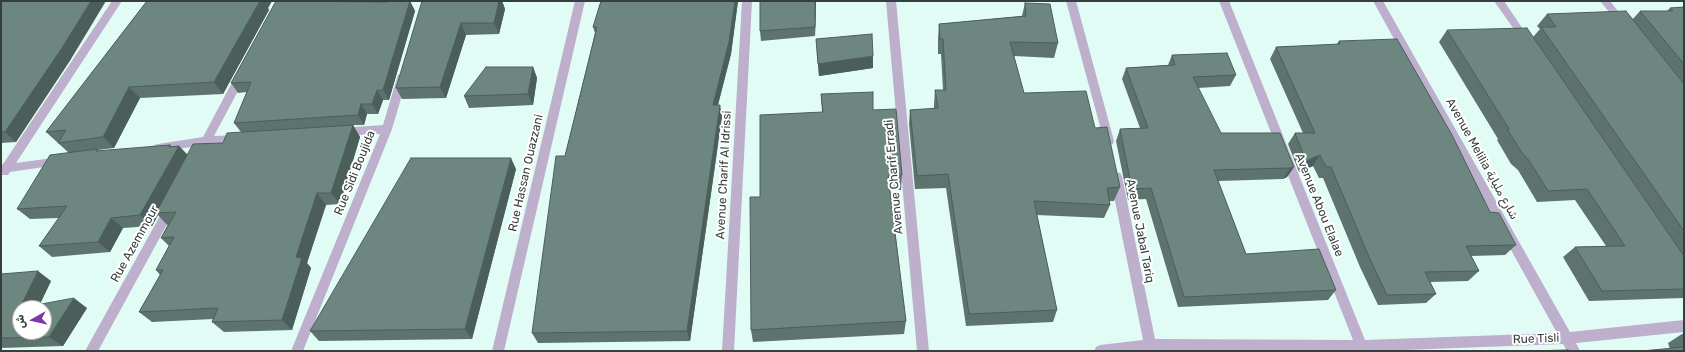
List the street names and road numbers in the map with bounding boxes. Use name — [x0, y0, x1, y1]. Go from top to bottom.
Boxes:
street label: Avenue Melilia شارع ملياية — [1443, 96, 1521, 222]
street label: Avenue Charif Al Idrissi — [713, 110, 735, 240]
street label: Rue Hassan Ouazzani — [505, 113, 547, 233]
street label: Avenue Charif Erradi — [882, 119, 906, 235]
street label: Rue Sidi Boujida — [331, 129, 379, 217]
street label: Avenue Abou Elalae — [1292, 151, 1346, 259]
street label: Avenue Jabal Tariq — [1123, 178, 1157, 284]
street label: Rue Azemmour — [108, 203, 162, 285]
street label: Rue Tisli — [1513, 331, 1559, 347]

